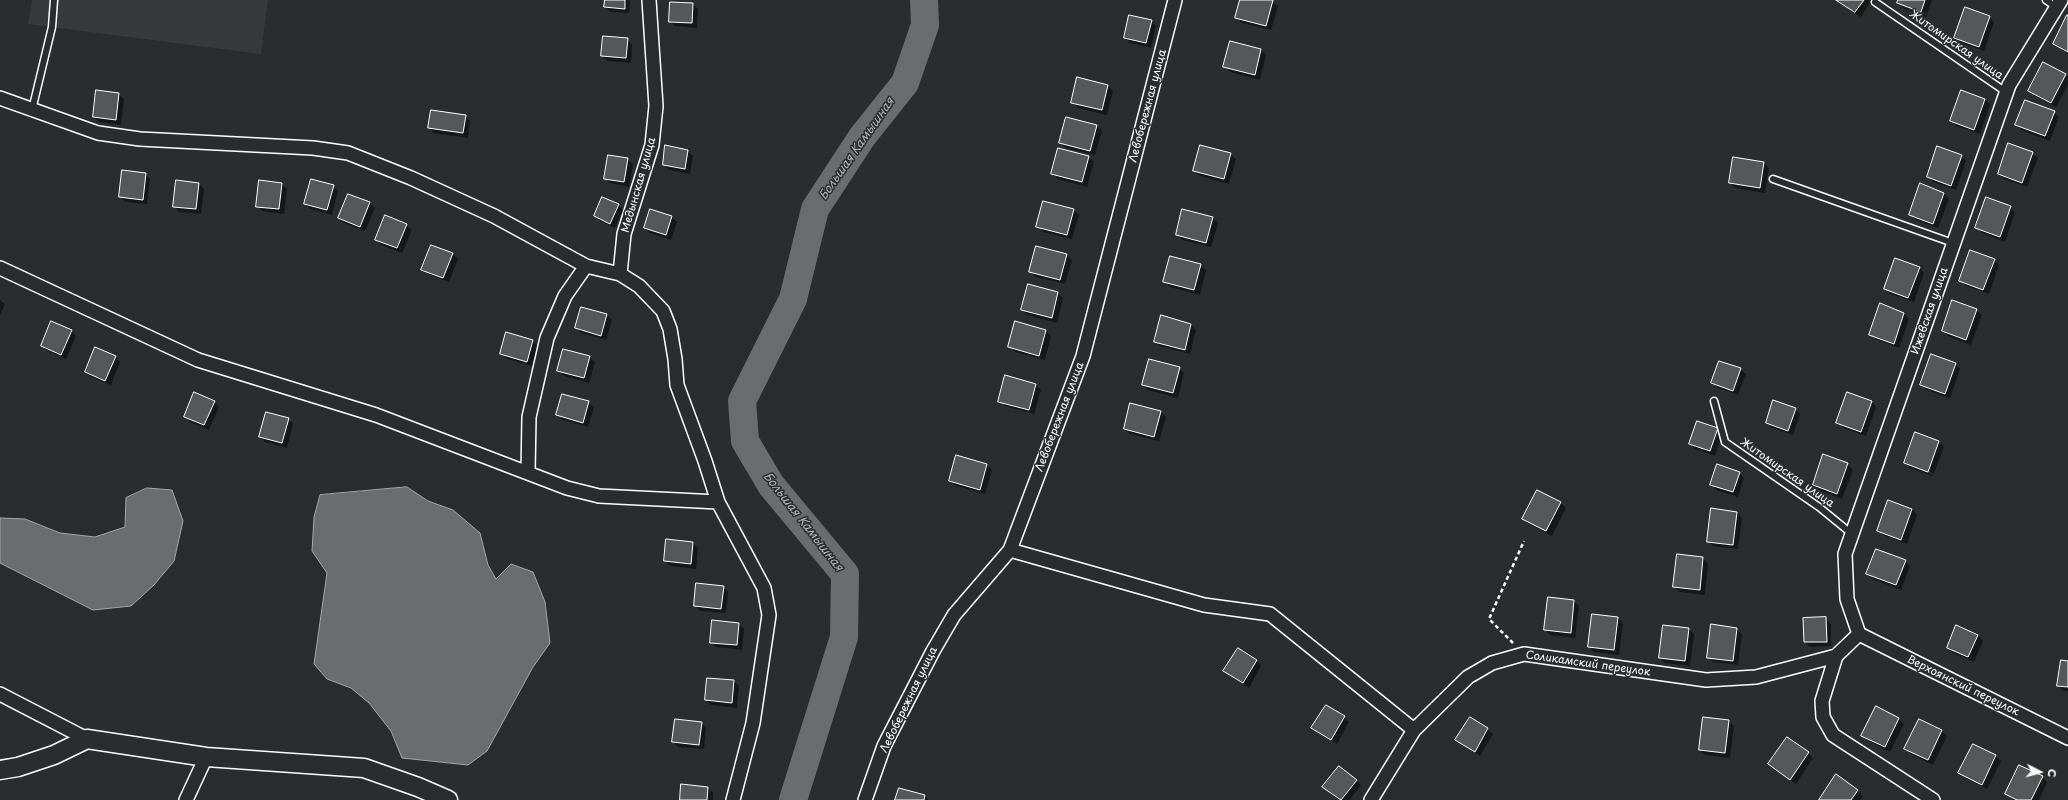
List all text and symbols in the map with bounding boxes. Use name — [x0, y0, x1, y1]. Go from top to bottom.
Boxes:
street label: Житомирская улица — [1906, 8, 2006, 82]
street label: Левобережная улица — [1127, 48, 1169, 164]
water label: Большая Камышная — [816, 95, 898, 203]
street label: Медынская улица — [619, 136, 659, 234]
street label: Ижевская улица — [1909, 266, 1951, 356]
street label: Левобережная улица — [1033, 360, 1087, 474]
street label: Житомирская улица — [1737, 436, 1837, 510]
water label: Большая Камышная — [760, 470, 846, 574]
street label: Левобережная улица — [878, 645, 940, 755]
street label: Соликамский переулок — [1525, 649, 1651, 679]
street label: Верхоянский переулок — [1905, 653, 2021, 719]
north arrow — [2020, 752, 2060, 792]
text: С — [2044, 768, 2061, 778]

